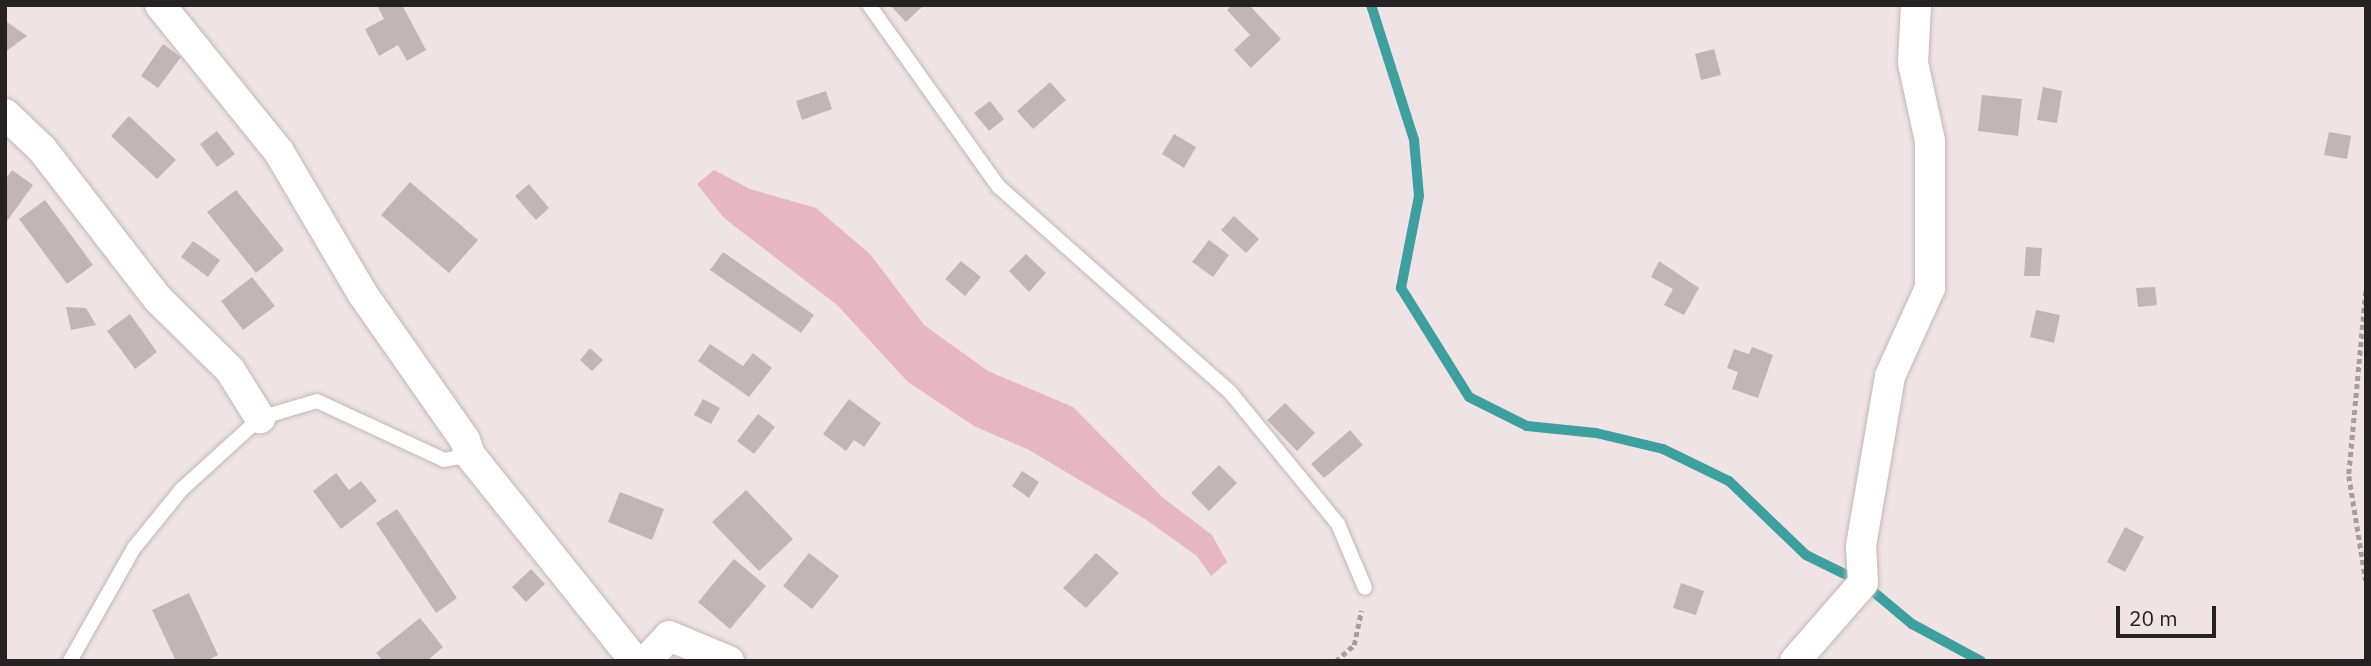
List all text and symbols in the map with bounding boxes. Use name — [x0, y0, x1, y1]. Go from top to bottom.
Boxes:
scale bar — [2119, 592, 2219, 636]
text: 20 m — [2129, 604, 2178, 632]

